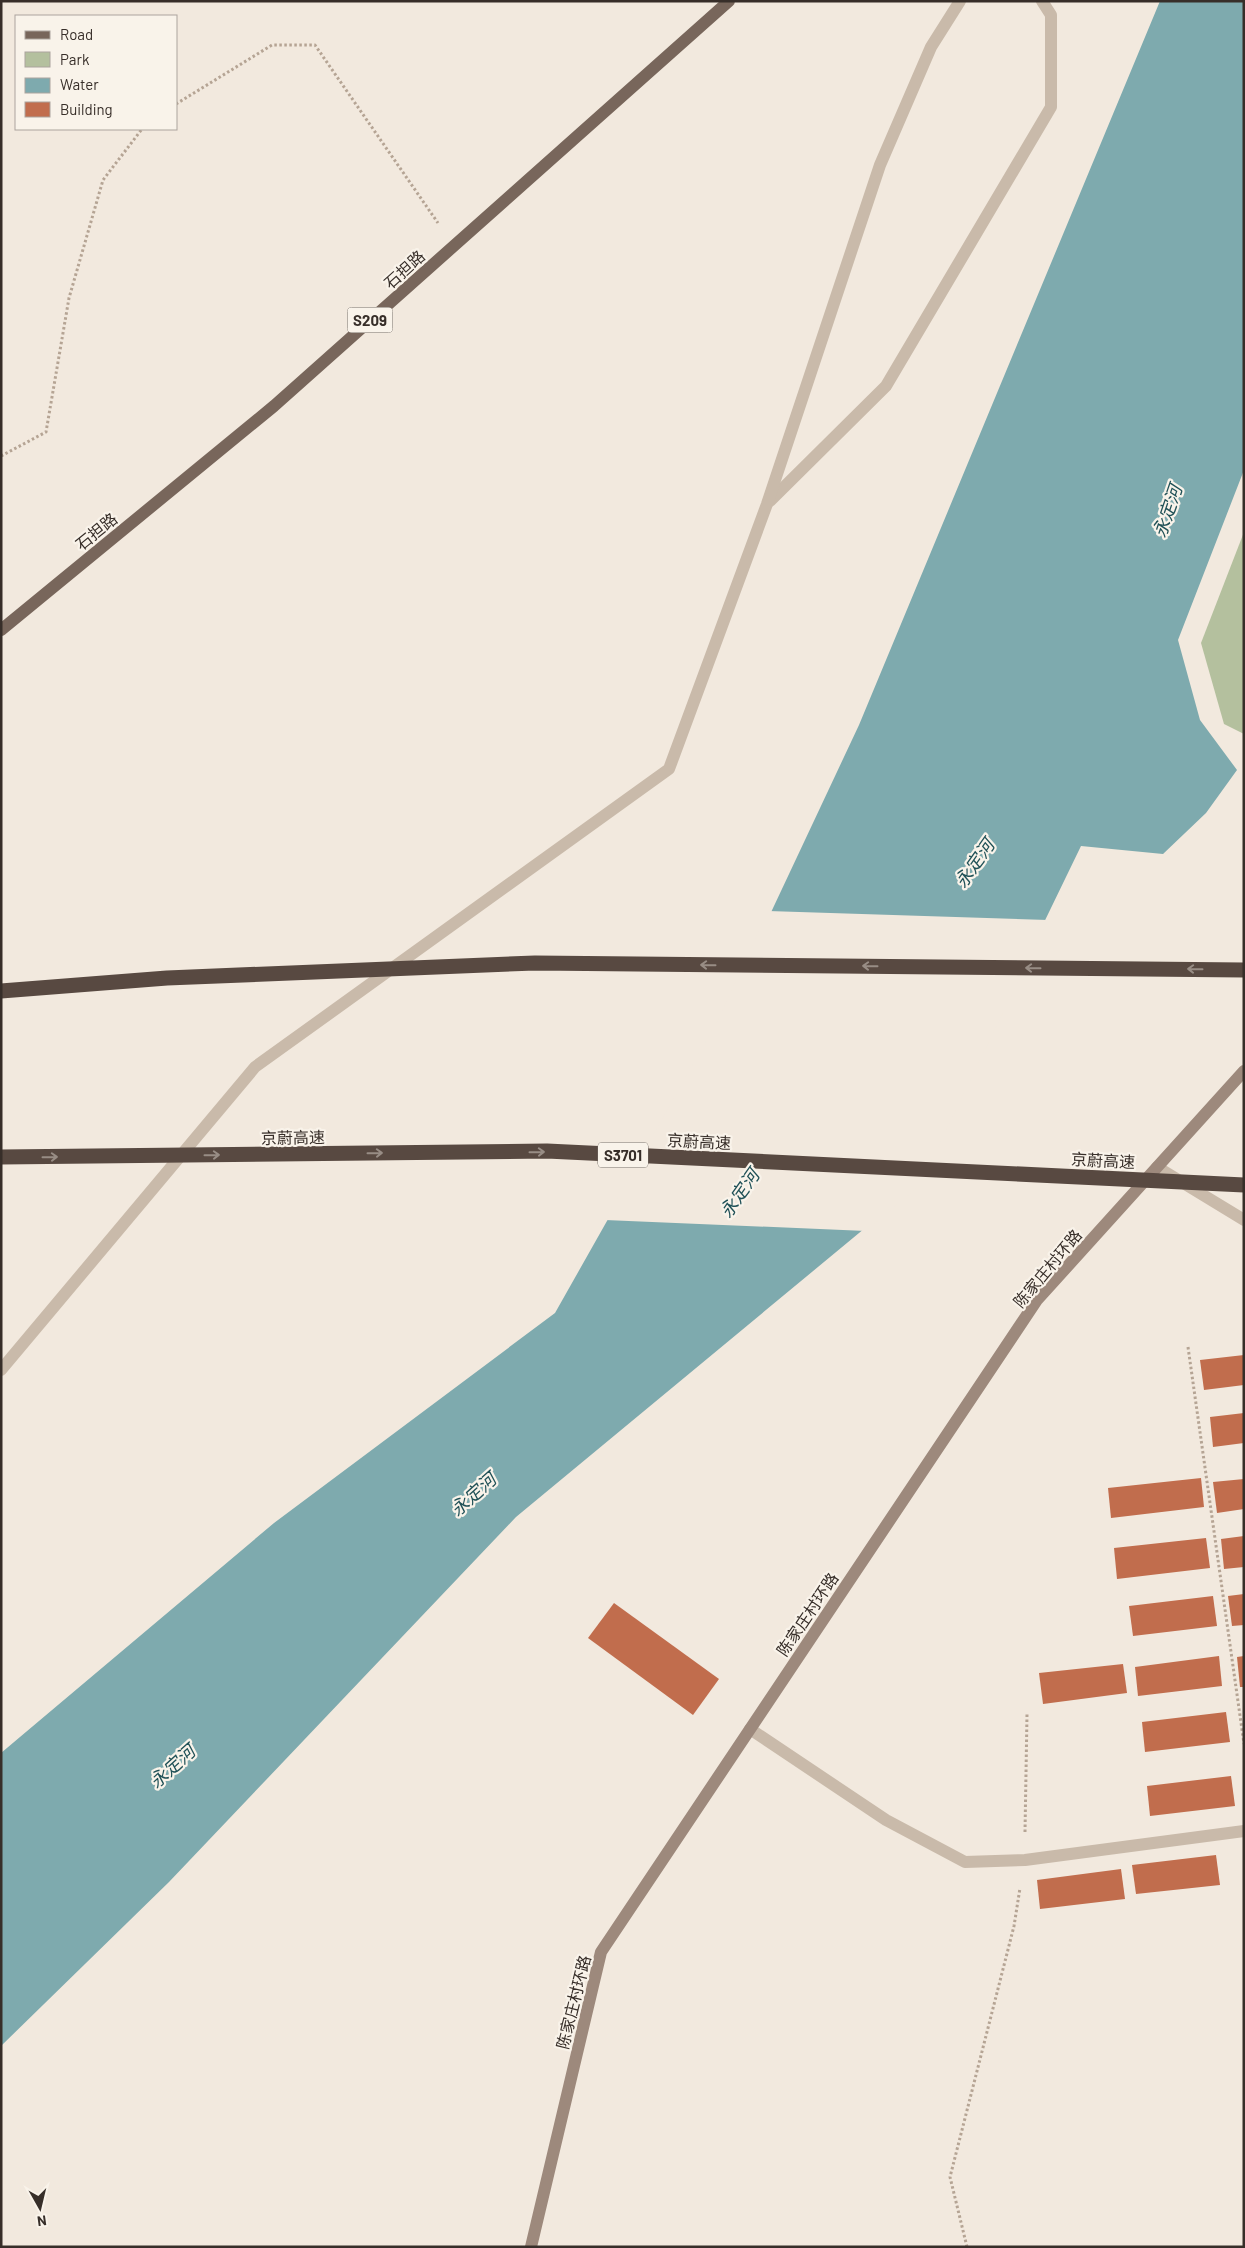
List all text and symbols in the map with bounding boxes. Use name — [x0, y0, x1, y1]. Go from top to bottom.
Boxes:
legend — [15, 15, 178, 130]
text: Road — [60, 25, 93, 43]
text: Park — [60, 50, 90, 68]
text: Water — [60, 75, 99, 93]
text: Building — [60, 100, 113, 118]
street label: 石担路 — [380, 246, 428, 292]
road number: S209 — [348, 308, 392, 332]
water label: 永定河 — [1148, 479, 1187, 540]
street label: 石担路 — [71, 509, 121, 553]
water label: 永定河 — [950, 832, 1000, 891]
one-way arrow — [700, 960, 716, 970]
one-way arrow — [862, 961, 878, 971]
one-way arrow — [1025, 963, 1041, 973]
one-way arrow — [1187, 965, 1203, 974]
street label: 京蔚高速 — [261, 1127, 325, 1147]
street label: 京蔚高速 — [667, 1130, 731, 1152]
road number: S3701 — [598, 1142, 648, 1168]
one-way arrow — [529, 1147, 545, 1157]
one-way arrow — [366, 1148, 383, 1158]
street label: 京蔚高速 — [1071, 1149, 1135, 1171]
one-way arrow — [204, 1150, 220, 1160]
one-way arrow — [42, 1152, 58, 1162]
water label: 永定河 — [715, 1162, 765, 1221]
street label: 陈家庄村环路 — [1009, 1225, 1085, 1311]
water label: 永定河 — [446, 1466, 503, 1520]
street label: 陈家庄村环路 — [772, 1569, 842, 1659]
water label: 永定河 — [145, 1738, 202, 1792]
street label: 陈家庄村环路 — [552, 1953, 594, 2051]
north arrow — [15, 2183, 65, 2233]
text: N — [36, 2212, 48, 2230]

